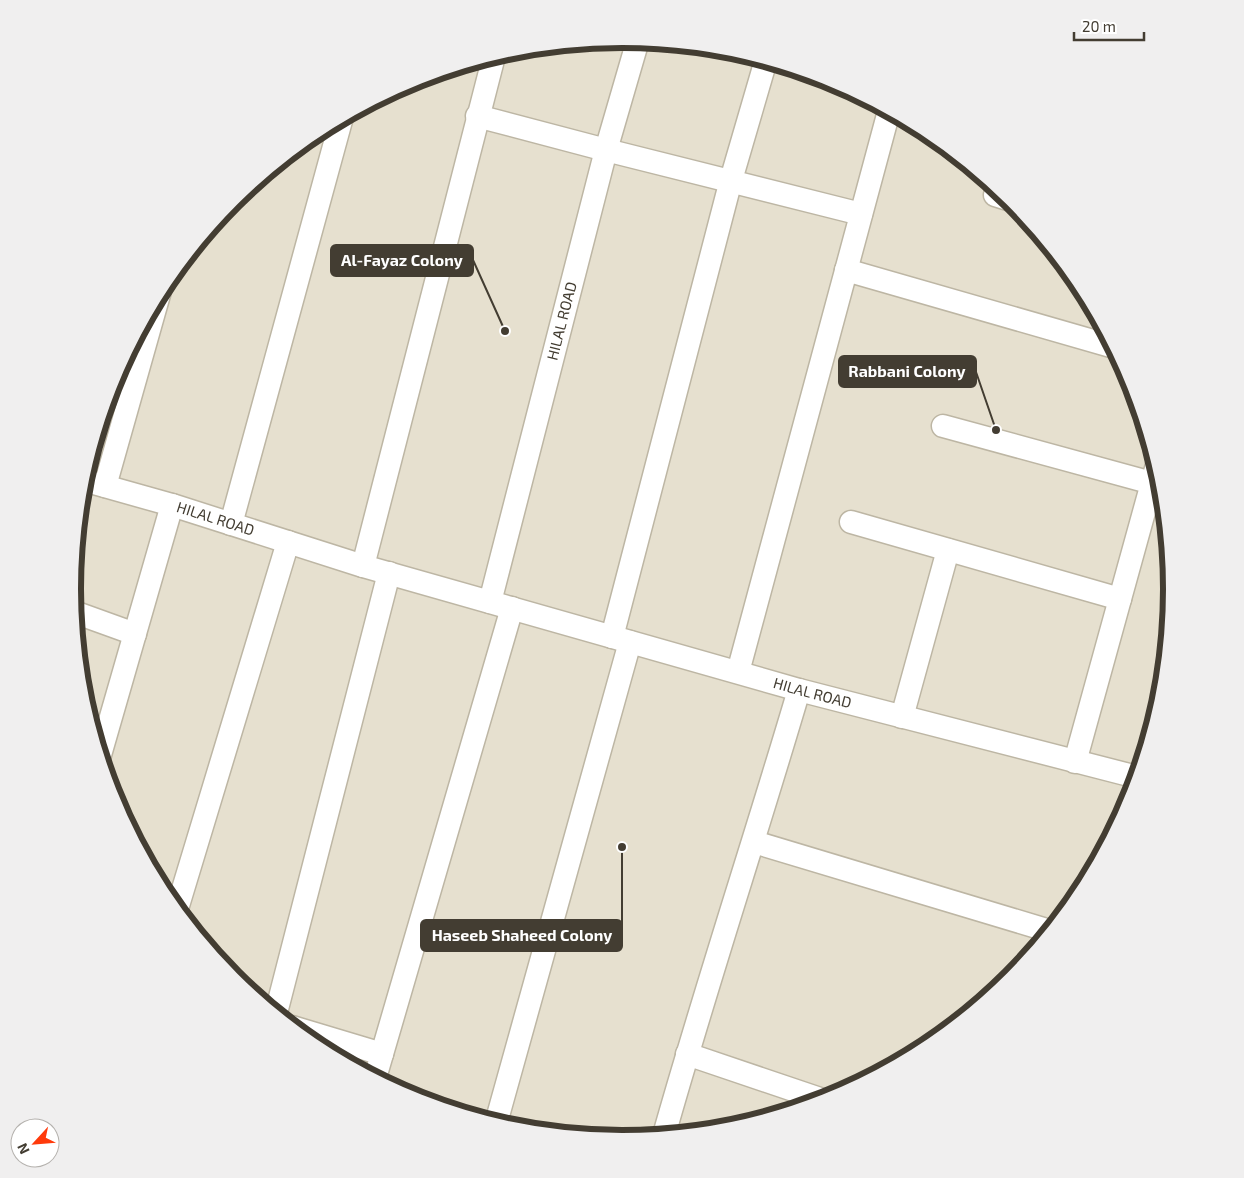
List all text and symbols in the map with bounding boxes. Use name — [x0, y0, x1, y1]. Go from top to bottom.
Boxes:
scale bar — [1074, 10, 1144, 42]
text: 20 m — [1082, 17, 1116, 35]
callout: Al-Fayaz Colony — [331, 245, 473, 276]
text: Al-Fayaz Colony — [341, 250, 463, 270]
street label: HILAL ROAD — [542, 280, 580, 362]
callout: Rabbani Colony — [839, 356, 976, 387]
text: Rabbani Colony — [848, 361, 966, 381]
street label: HILAL ROAD — [175, 497, 257, 539]
street label: HILAL ROAD — [771, 673, 854, 711]
callout: Haseeb Shaheed Colony — [421, 920, 622, 951]
text: Haseeb Shaheed Colony — [432, 925, 612, 945]
north arrow — [10, 1118, 60, 1168]
text: N — [13, 1141, 33, 1157]

